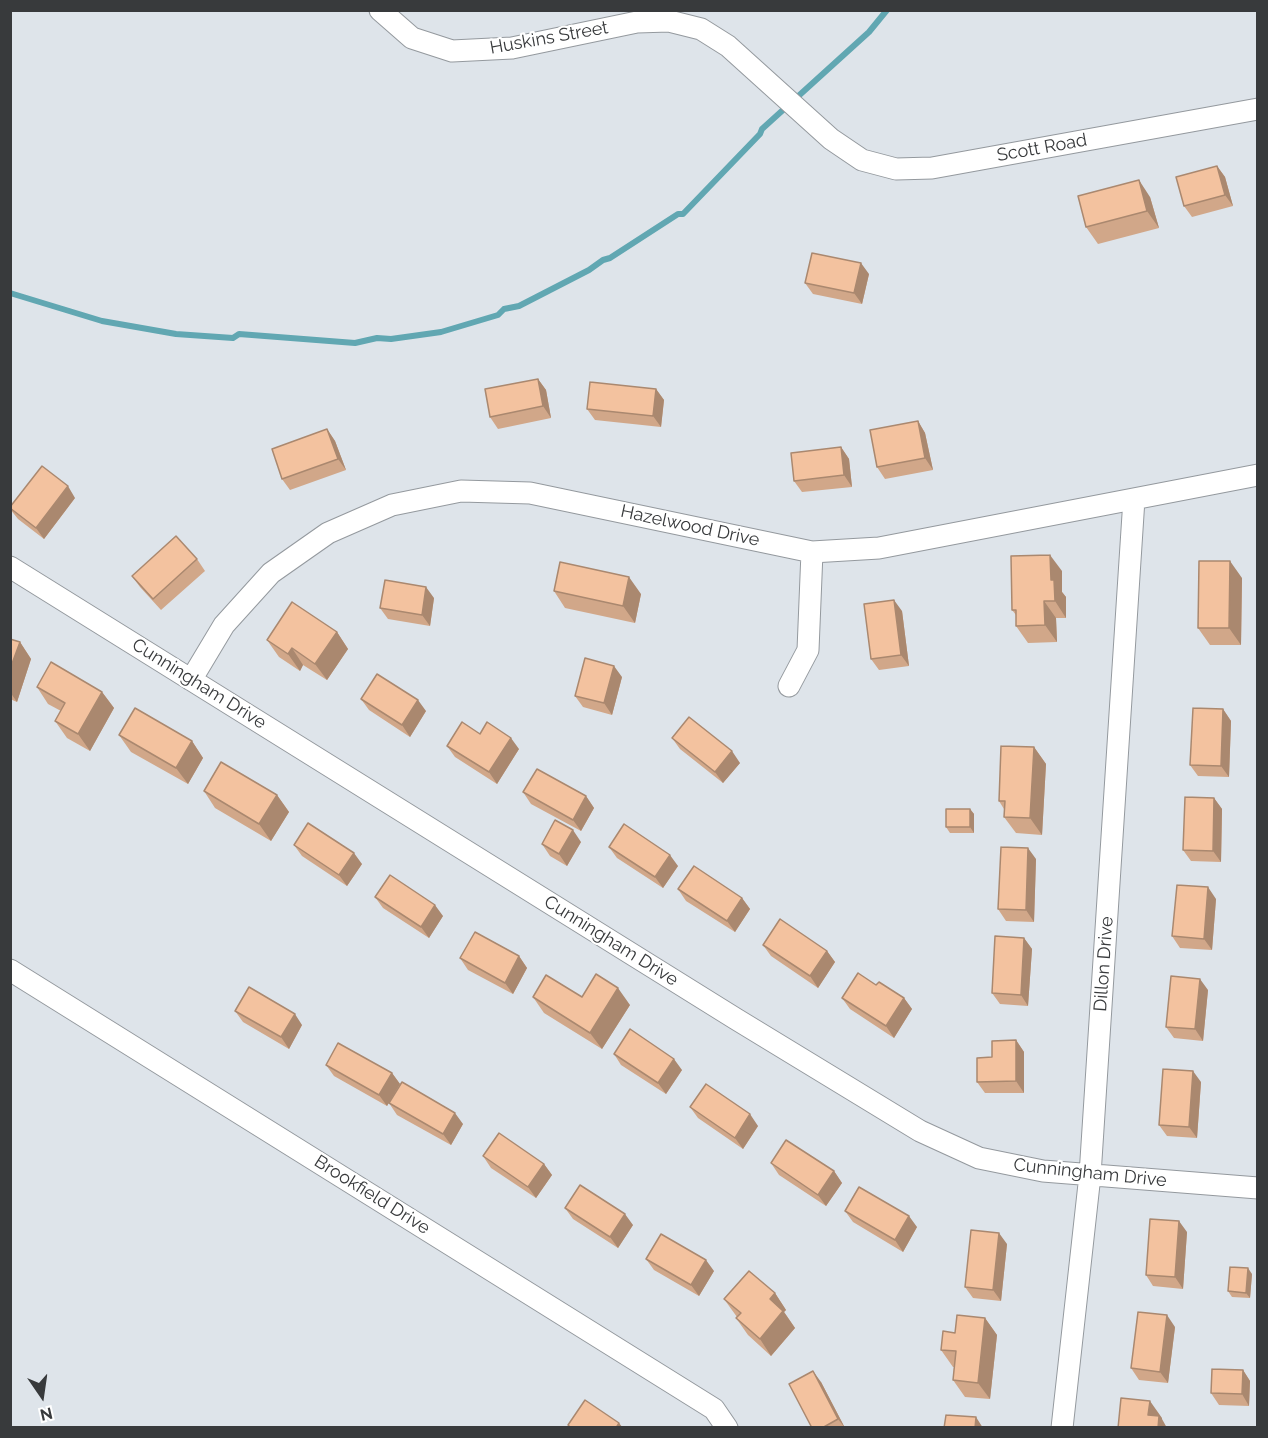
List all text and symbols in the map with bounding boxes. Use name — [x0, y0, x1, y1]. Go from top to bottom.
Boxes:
street label: Huskins Street — [488, 17, 610, 59]
street label: Scott Road — [995, 129, 1089, 167]
street label: Hazelwood Drive — [619, 501, 761, 551]
street label: Cunningham Drive — [128, 634, 270, 734]
street label: Cunningham Drive — [540, 891, 682, 991]
street label: Dillon Drive — [1090, 916, 1118, 1012]
street label: Brookfield Drive — [310, 1151, 434, 1239]
street label: Cunningham Drive — [1012, 1154, 1168, 1192]
north arrow — [12, 1366, 72, 1426]
text: N — [38, 1403, 54, 1425]

